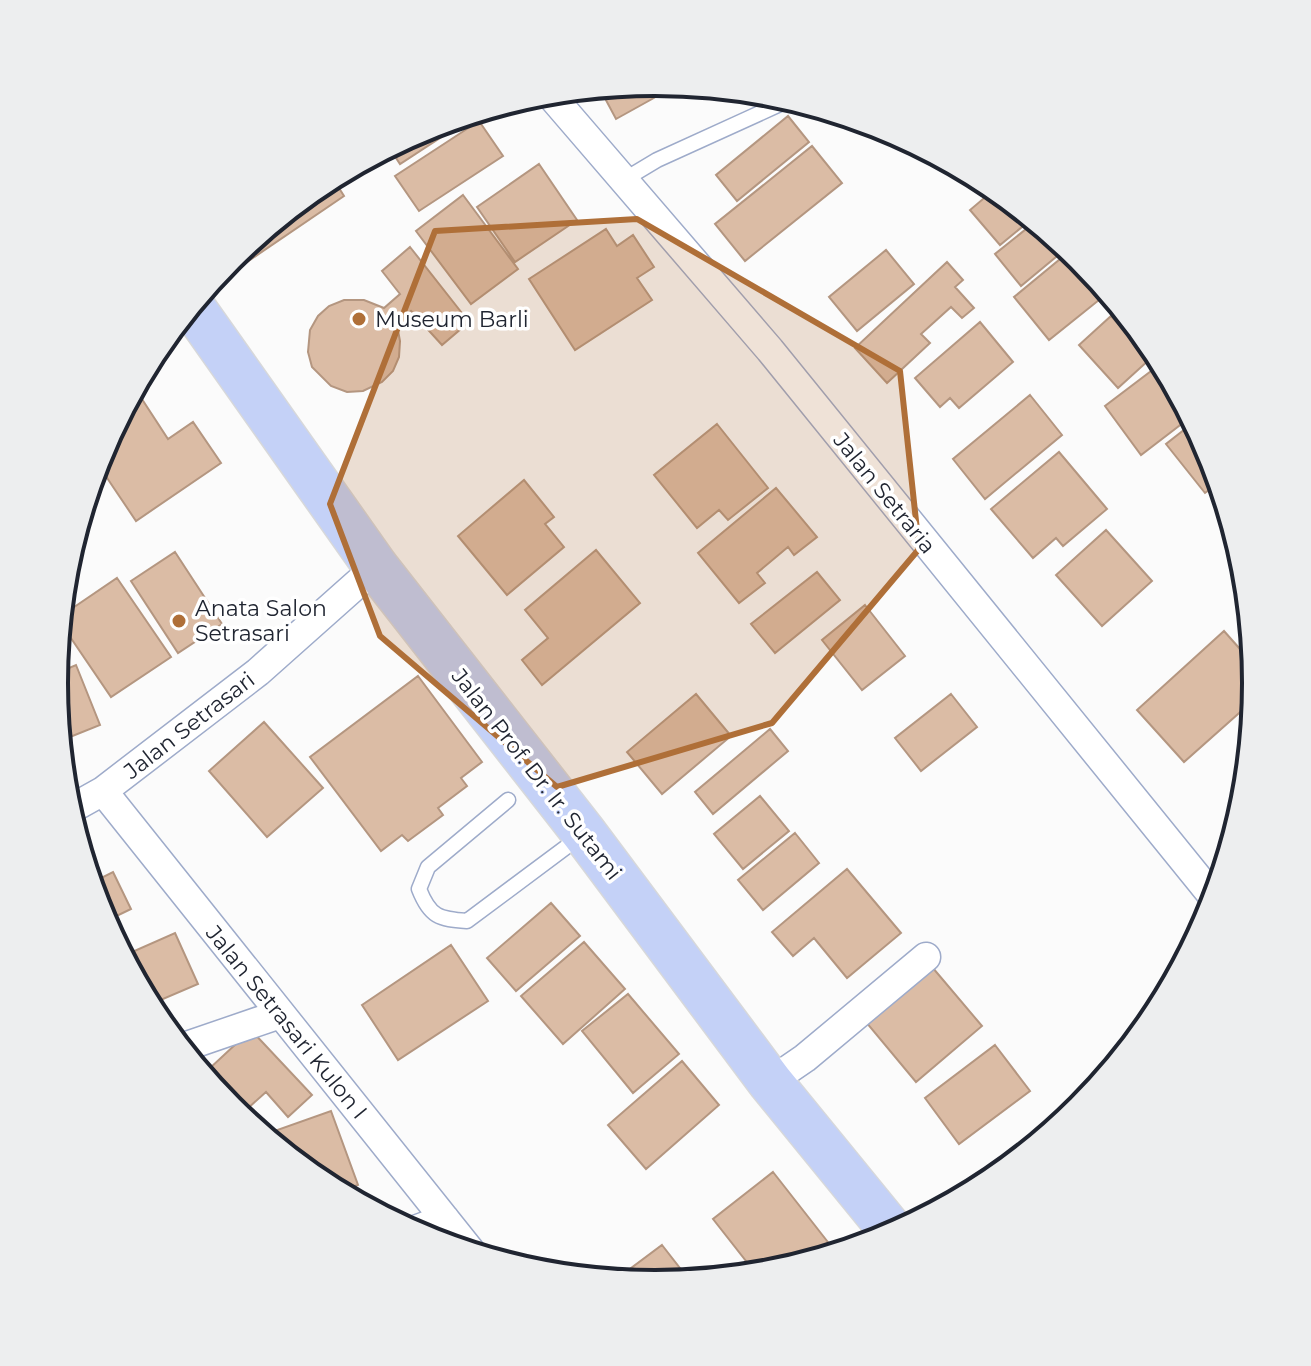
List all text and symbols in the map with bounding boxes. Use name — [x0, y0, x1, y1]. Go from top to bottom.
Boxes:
place label: Museum Barli — [375, 306, 529, 333]
marker: Museum Barli — [350, 310, 368, 328]
street label: Jalan Setraria — [827, 427, 942, 559]
place label: Anata Salon Setrasari — [195, 595, 327, 647]
marker: Anata Salon Setrasari — [170, 612, 188, 630]
street label: Jalan Prof. Dr. Ir. Sutami — [445, 662, 628, 885]
street label: Jalan Setrasari — [118, 666, 260, 785]
street label: Jalan Setrasari Kulon I — [200, 919, 373, 1125]

